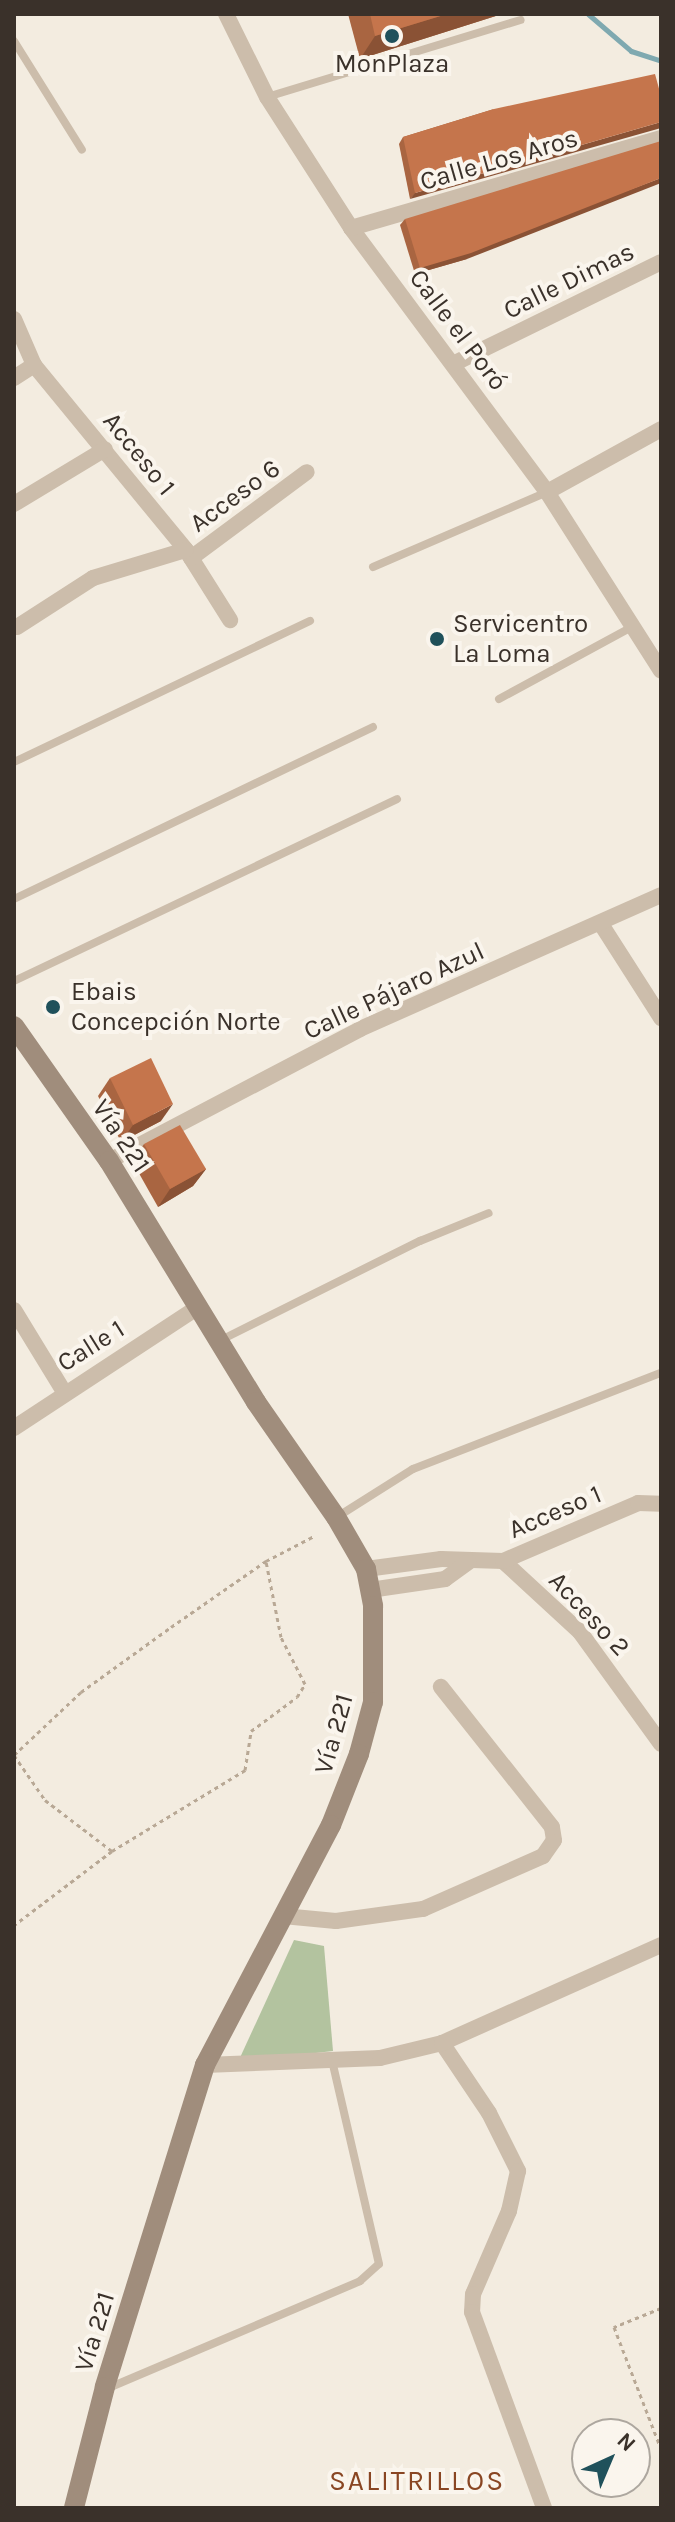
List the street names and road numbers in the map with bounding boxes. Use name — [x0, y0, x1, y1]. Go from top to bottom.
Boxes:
street label: Calle Los Aros — [416, 123, 582, 197]
street label: Calle Dimas — [499, 236, 639, 326]
street label: Calle el Poró — [402, 263, 514, 397]
street label: Acceso 1 — [96, 406, 182, 502]
street label: Acceso 6 — [184, 453, 286, 539]
street label: Calle Pájaro Azul — [299, 936, 489, 1046]
street label: Vía 221 — [85, 1093, 157, 1179]
street label: Calle 1 — [52, 1313, 130, 1379]
street label: Acceso 1 — [504, 1479, 606, 1545]
street label: Acceso 2 — [542, 1565, 636, 1663]
street label: Vía 221 — [308, 1690, 360, 1778]
street label: Vía 221 — [68, 2288, 122, 2376]

